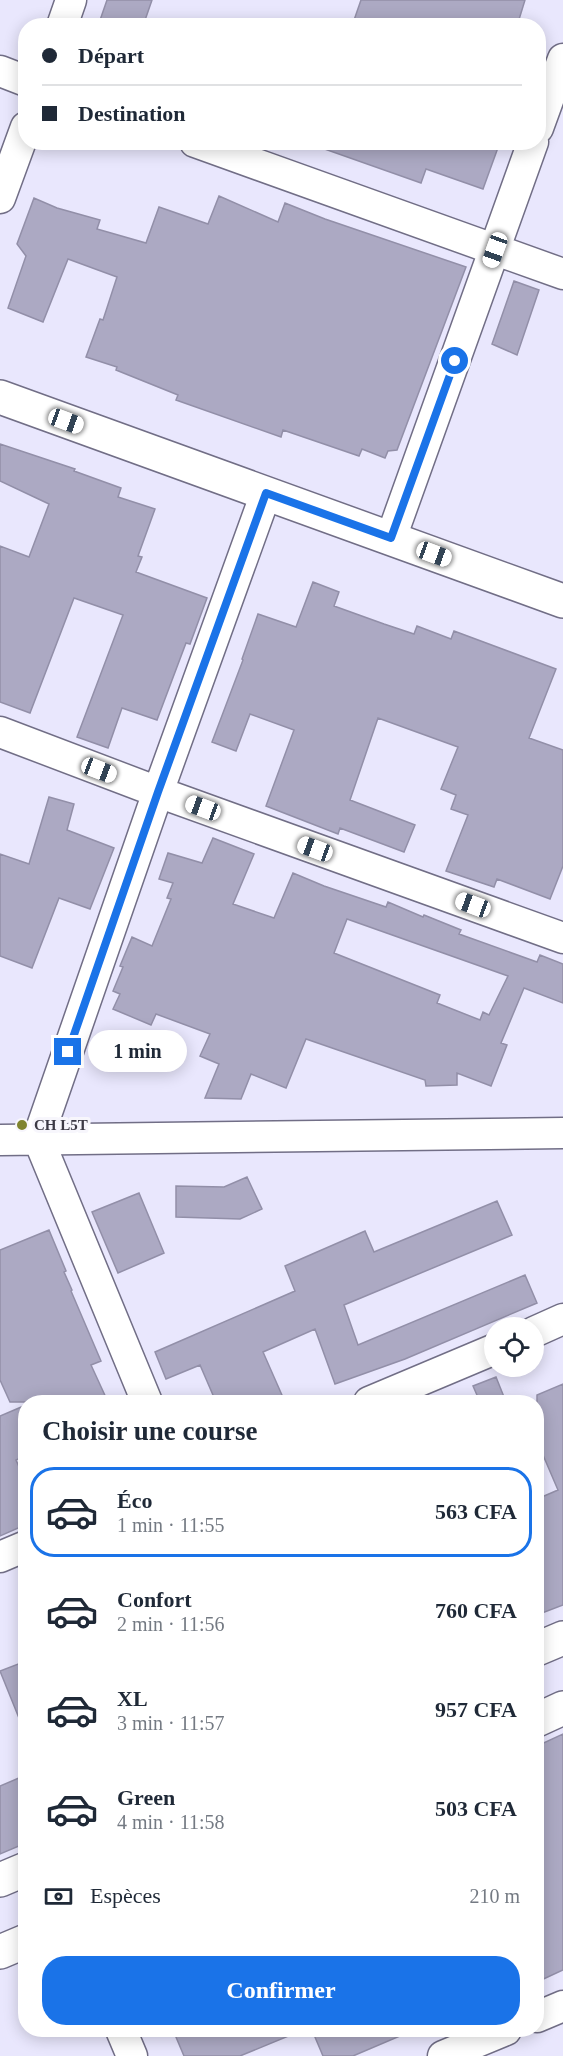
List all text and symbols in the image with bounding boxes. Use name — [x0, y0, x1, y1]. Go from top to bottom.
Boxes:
text: Départ — [78, 43, 144, 68]
text: Destination — [78, 101, 186, 126]
car — [480, 230, 510, 270]
route start — [441, 347, 468, 374]
car — [46, 406, 86, 436]
car — [414, 539, 454, 569]
car — [79, 755, 119, 785]
car — [183, 793, 223, 823]
car — [295, 834, 335, 864]
car — [453, 890, 493, 920]
callout: 1 min — [89, 1031, 188, 1073]
route end — [54, 1038, 81, 1065]
text: 1 min — [113, 1040, 162, 1062]
place label: CH L5T — [34, 1117, 88, 1133]
marker: CH L5T — [15, 1118, 29, 1132]
map controls — [484, 1317, 544, 1377]
button: locate — [484, 1317, 544, 1377]
text: Choisir une course — [42, 1416, 258, 1446]
icon: car — [45, 1485, 99, 1539]
text: Éco — [117, 1488, 152, 1513]
text: 563 CFA — [435, 1499, 517, 1524]
text: 1 min · 11:55 — [117, 1514, 225, 1536]
icon: car — [45, 1584, 99, 1638]
text: Confort — [117, 1587, 192, 1612]
text: 760 CFA — [435, 1598, 517, 1623]
text: 2 min · 11:56 — [117, 1613, 225, 1635]
icon: car — [45, 1683, 99, 1737]
text: XL — [117, 1686, 148, 1711]
text: 957 CFA — [435, 1697, 517, 1722]
text: 3 min · 11:57 — [117, 1712, 225, 1734]
icon: car — [45, 1782, 99, 1836]
text: Green — [117, 1785, 175, 1810]
text: 503 CFA — [435, 1796, 517, 1821]
text: 4 min · 11:58 — [117, 1811, 225, 1833]
icon: cash — [42, 1880, 75, 1913]
text: Espèces — [90, 1883, 161, 1908]
text: 210 m — [469, 1885, 520, 1907]
button: Confirmer — [42, 1956, 520, 2025]

